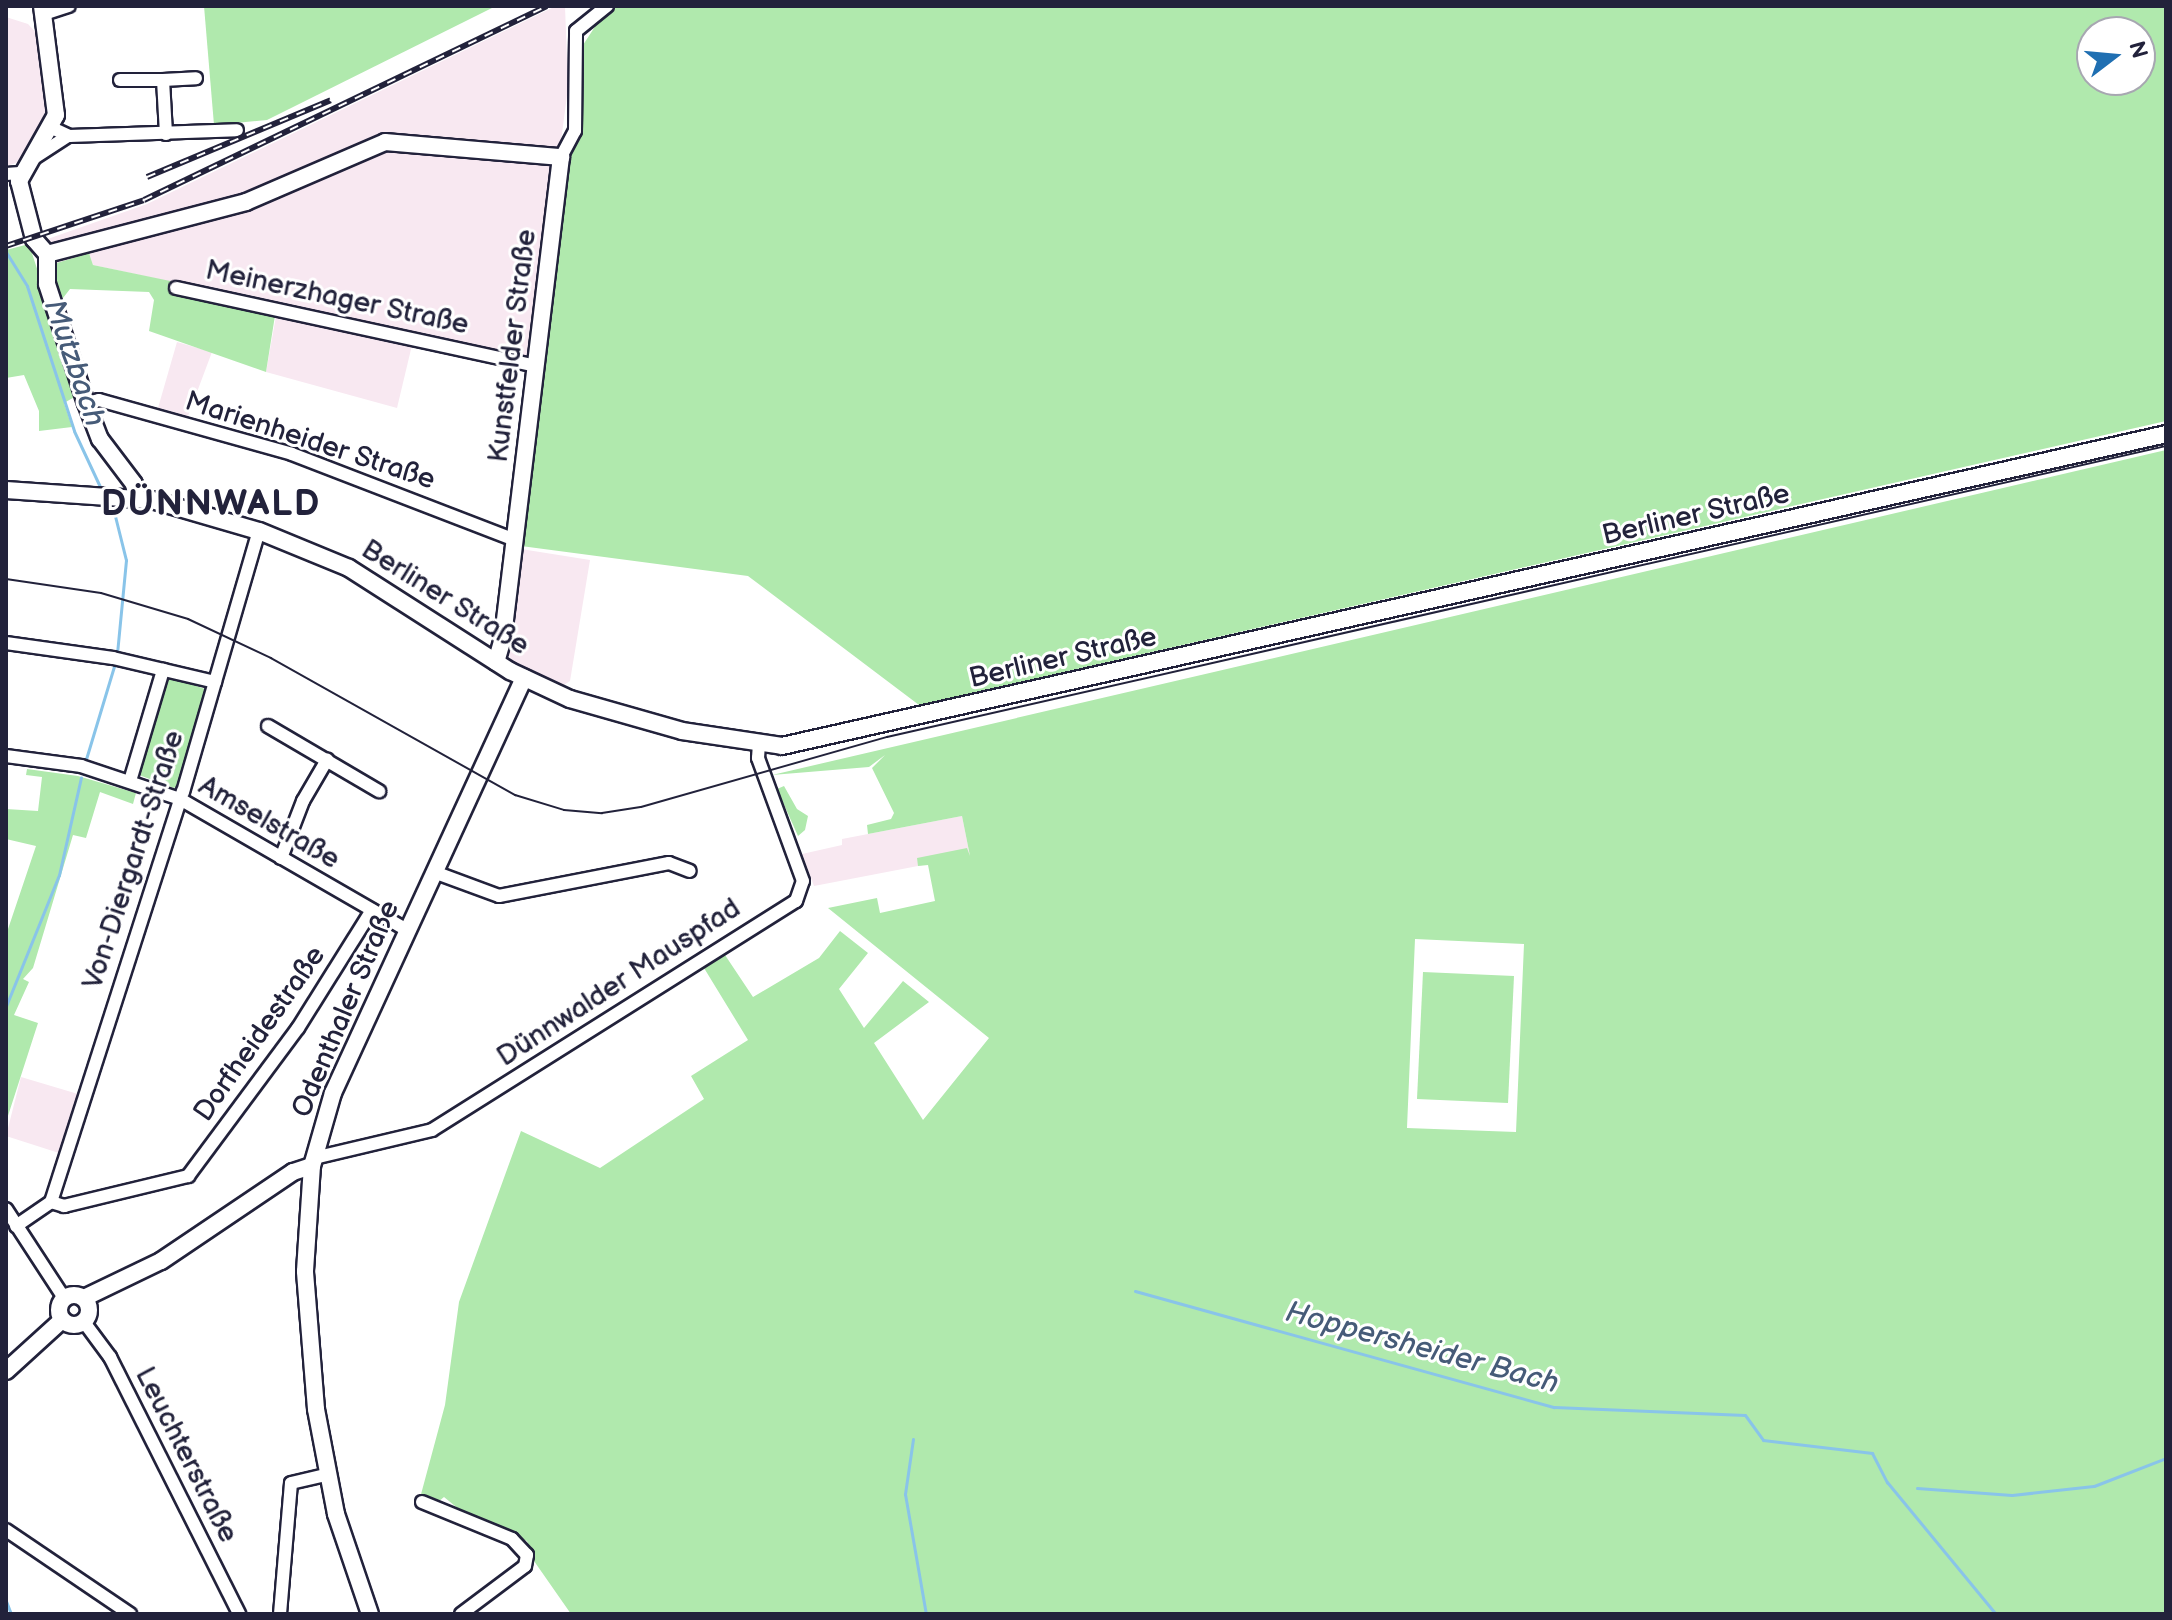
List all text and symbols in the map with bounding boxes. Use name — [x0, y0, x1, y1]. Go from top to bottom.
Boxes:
north arrow — [2076, 16, 2156, 96]
text: N — [2122, 38, 2153, 61]
street label: Kunstfelder Straße — [482, 227, 544, 465]
street label: Meinerzhager Straße — [202, 254, 472, 342]
water label: Mutzbach — [35, 295, 113, 431]
street label: Marienheider Straße — [181, 385, 439, 497]
street label: Berliner Straße — [1599, 477, 1793, 553]
district label: DÜNNWALD — [101, 483, 321, 527]
street label: Berliner Straße — [355, 533, 535, 663]
street label: Berliner Straße — [966, 620, 1160, 696]
street label: Von-Diergardt-Straße — [76, 726, 192, 994]
street label: Amselstraße — [193, 769, 345, 877]
street label: Dünnwalder Mauspfad — [491, 892, 747, 1074]
street label: Odenthaler Straße — [285, 895, 407, 1123]
street label: Dorfheidestraße — [187, 940, 333, 1128]
water label: Hoppersheider Bach — [1282, 1294, 1562, 1402]
street label: Leuchterstraße — [127, 1362, 245, 1548]

